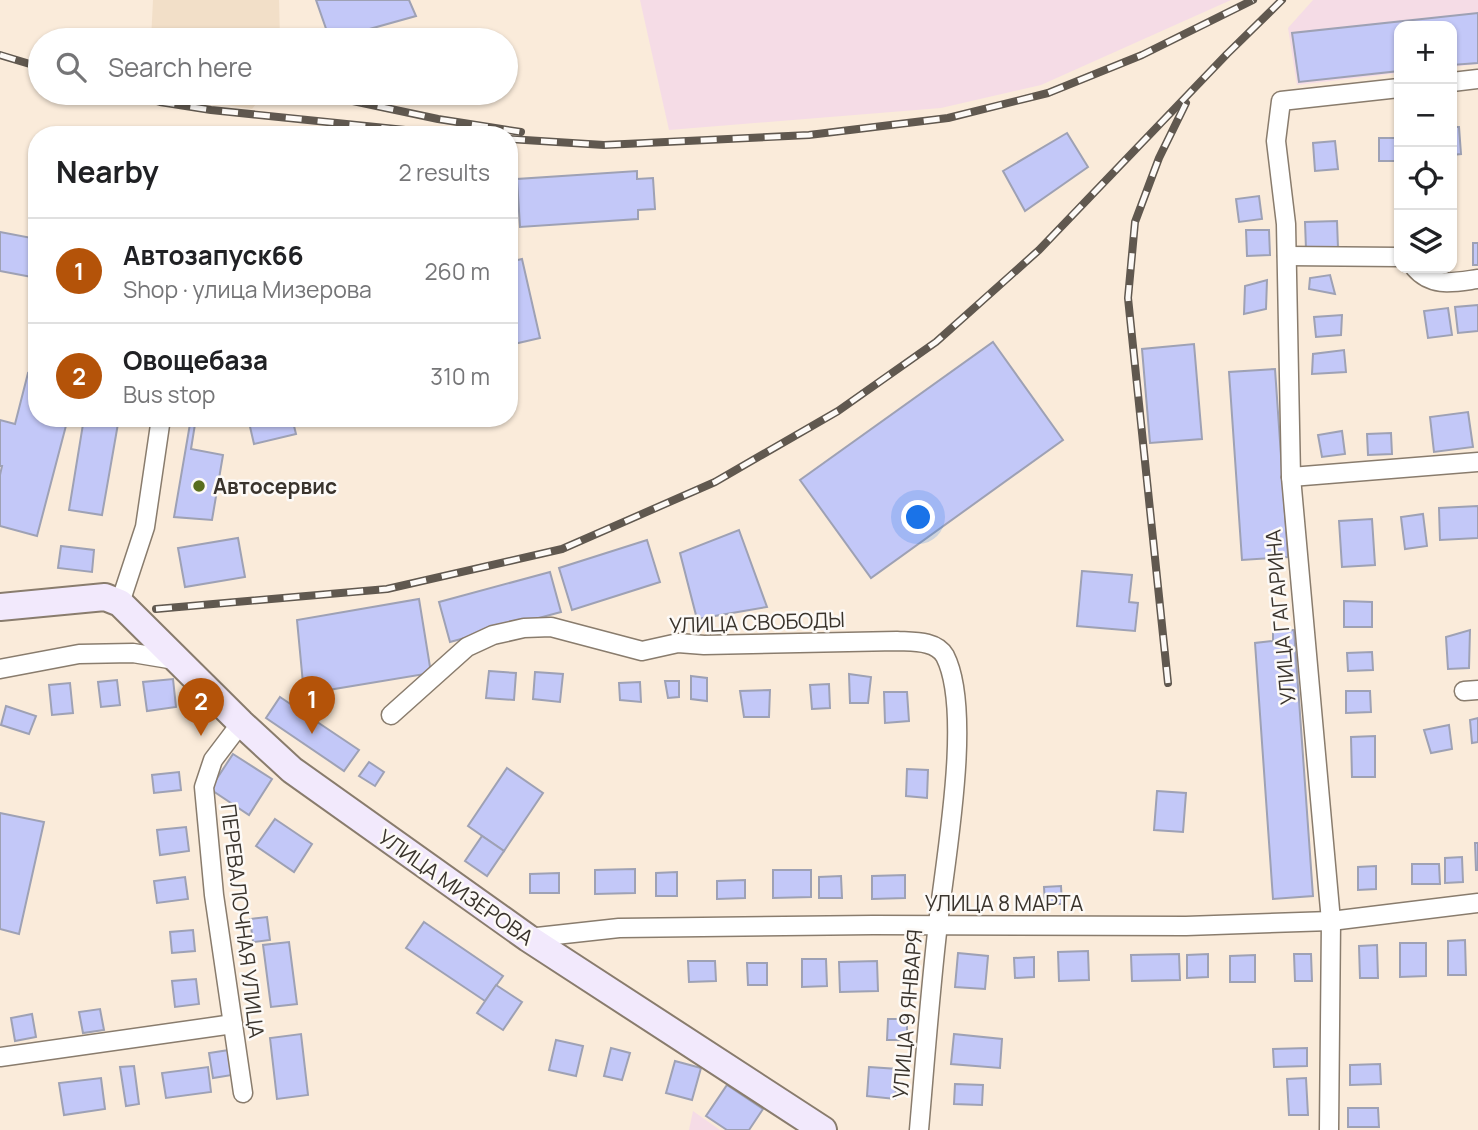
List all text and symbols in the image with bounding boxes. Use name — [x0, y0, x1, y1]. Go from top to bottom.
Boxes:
map controls — [1394, 21, 1457, 273]
button: + — [1394, 21, 1457, 84]
search box — [28, 28, 518, 105]
icon: search — [52, 48, 90, 86]
text: Search here — [108, 49, 253, 85]
button: − — [1394, 84, 1457, 147]
button: locate — [1394, 147, 1457, 210]
text: Nearby — [56, 151, 159, 192]
text: 2 results — [398, 156, 490, 188]
button: layers — [1394, 210, 1457, 273]
text: Автозапуск66 — [123, 237, 304, 273]
text: 1 — [74, 255, 84, 287]
text: 260 m — [424, 255, 490, 287]
text: Shop · улица Мизерова — [123, 273, 372, 305]
text: Овощебаза — [123, 342, 268, 378]
text: 2 — [72, 360, 86, 392]
text: 310 m — [430, 360, 490, 392]
text: Bus stop — [123, 378, 215, 410]
place label: Автосервис — [213, 472, 337, 500]
marker: Автосервис — [191, 478, 207, 494]
your location — [901, 500, 935, 534]
street label: УЛИЦА ГАГАРИНА — [1258, 528, 1302, 706]
street label: УЛИЦА СВОБОДЫ — [669, 605, 845, 639]
pin: 1 — [289, 676, 335, 734]
pin: 2 — [178, 678, 224, 736]
street label: ПЕРЕВАЛОЧНАЯ УЛИЦА — [215, 802, 271, 1040]
street label: УЛИЦА МИЗЕРОВА — [373, 823, 539, 951]
street label: УЛИЦА 8 МАРТА — [925, 889, 1083, 917]
street label: УЛИЦА 9 ЯНВАРЯ — [886, 928, 928, 1100]

